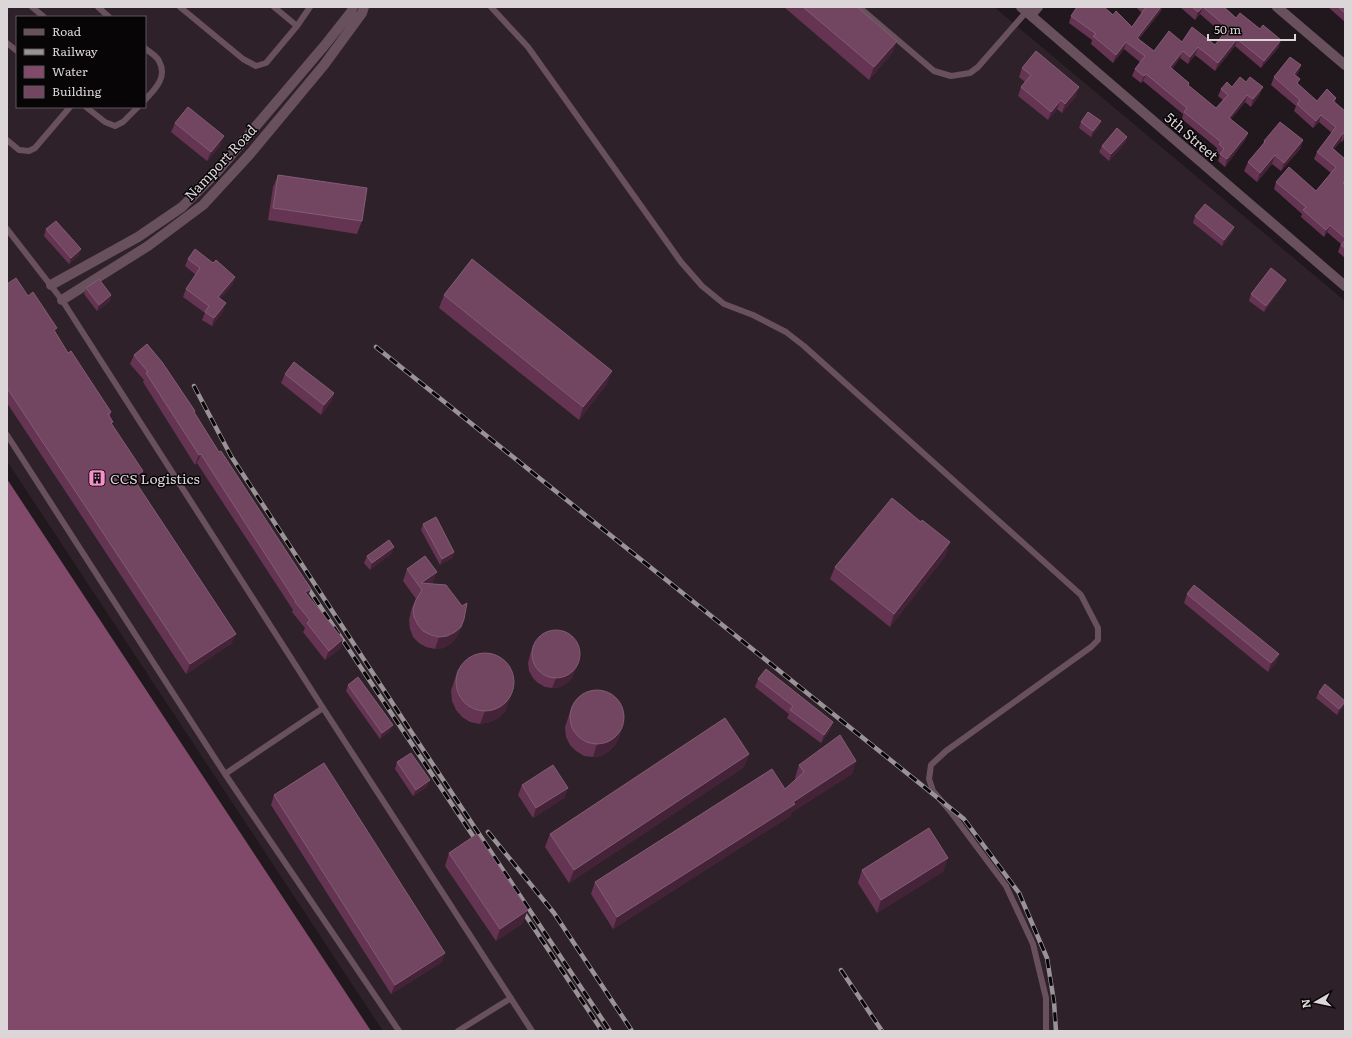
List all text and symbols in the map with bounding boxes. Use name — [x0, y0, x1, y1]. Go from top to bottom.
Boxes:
legend — [16, 16, 146, 108]
scale bar — [1208, 16, 1295, 42]
text: 50 m — [1214, 20, 1241, 38]
text: Road — [52, 22, 82, 40]
text: Railway — [52, 42, 98, 60]
text: Water — [52, 62, 88, 80]
text: Building — [52, 82, 102, 100]
street label: 5th Street — [1161, 107, 1223, 165]
street label: Namport Road — [179, 119, 261, 205]
building icon: CCS Logistics — [87, 468, 107, 488]
place label: CCS Logistics — [110, 468, 200, 488]
north arrow — [1296, 982, 1336, 1022]
text: N — [1297, 998, 1314, 1010]

